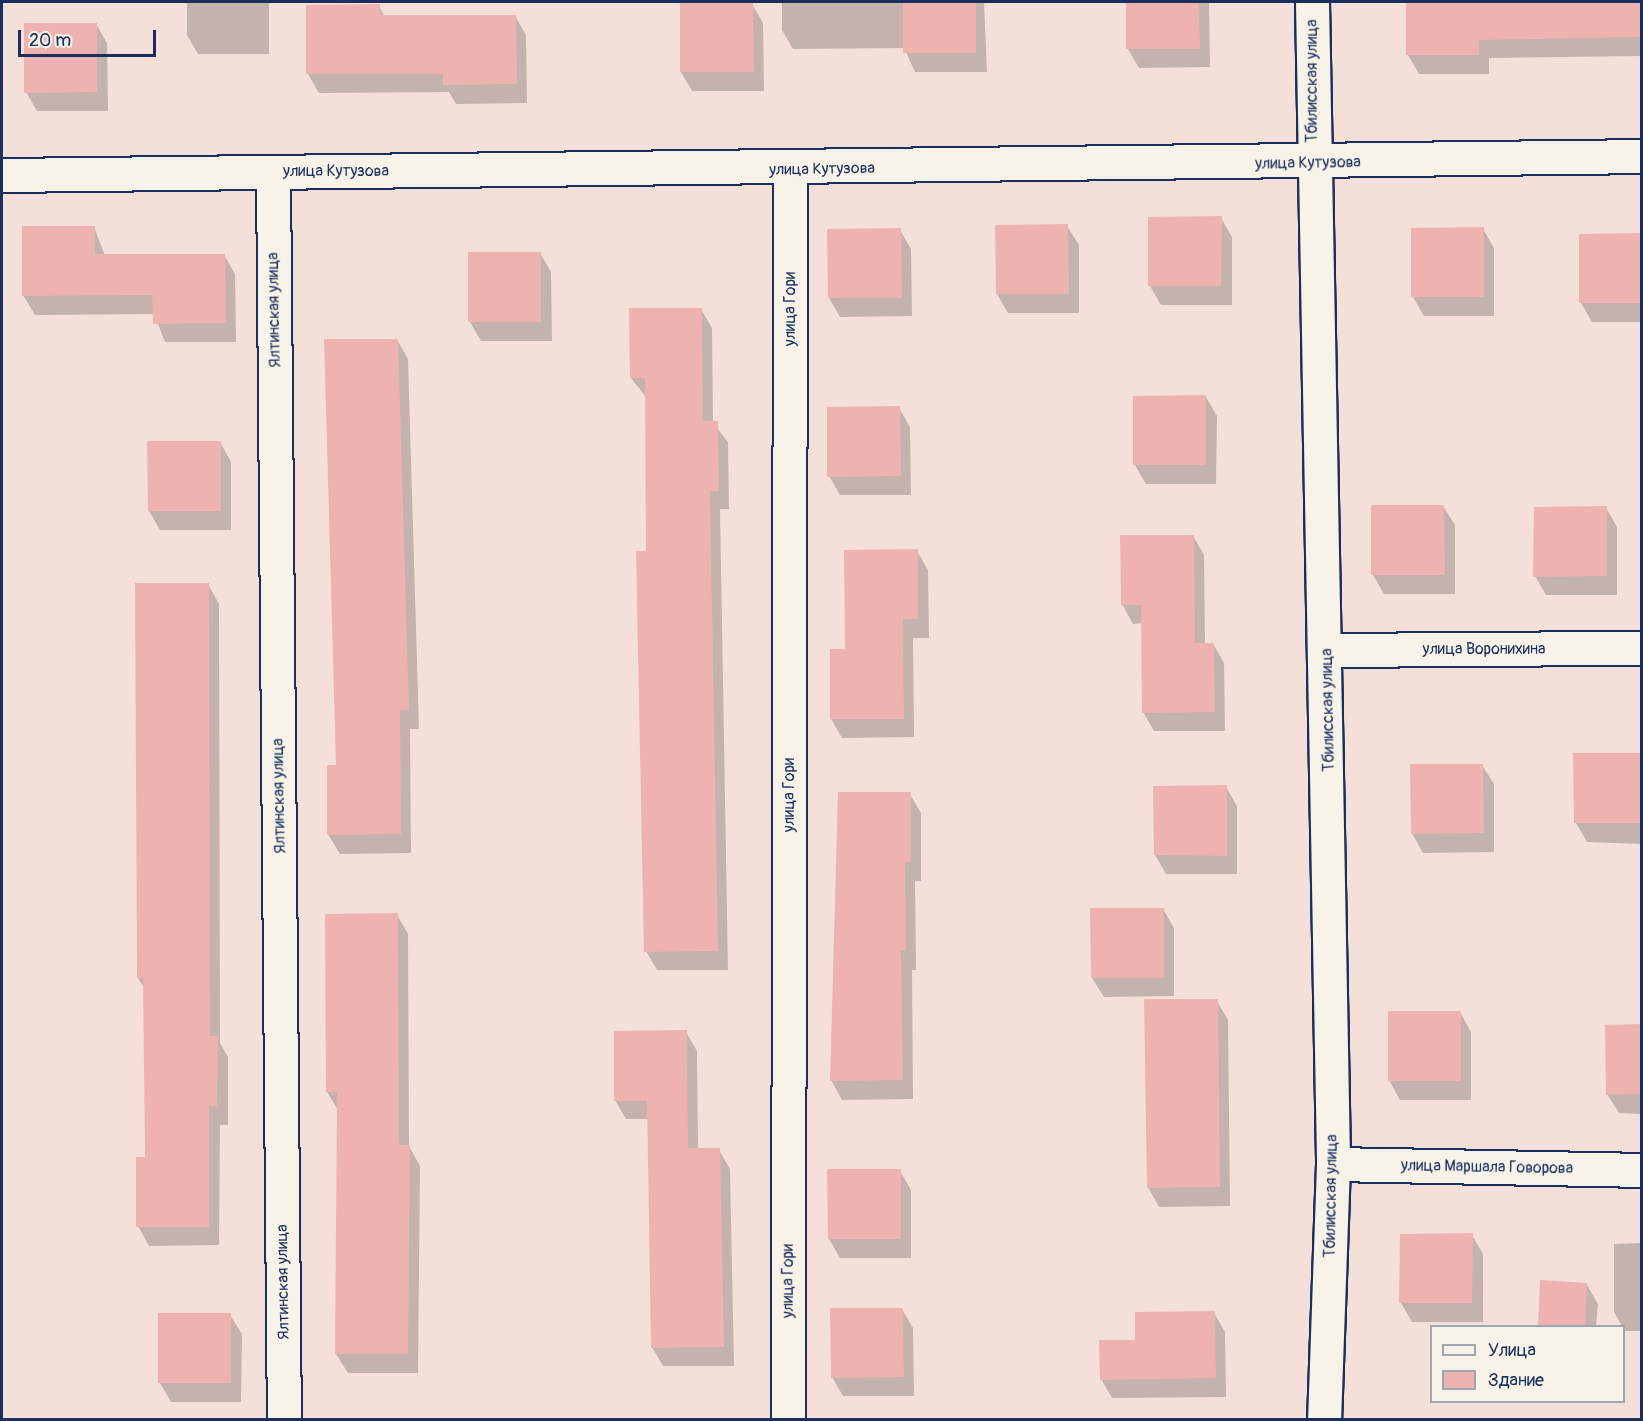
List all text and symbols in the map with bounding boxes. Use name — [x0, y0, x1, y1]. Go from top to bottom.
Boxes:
scale bar — [21, 18, 159, 56]
street label: Тбилисская улица — [1302, 19, 1322, 143]
text: 20 m — [29, 29, 71, 52]
street label: улица Кутузова — [1255, 152, 1361, 174]
street label: улица Кутузова — [769, 158, 875, 180]
street label: улица Кутузова — [283, 161, 389, 181]
street label: Ялтинская улица — [263, 252, 285, 368]
street label: улица Гори — [780, 272, 800, 346]
street label: улица Воронихина — [1423, 639, 1545, 659]
street label: Тбилисская улица — [1317, 648, 1339, 772]
street label: Ялтинская улица — [268, 738, 290, 854]
street label: улица Гори — [779, 758, 799, 832]
street label: Тбилисская улица — [1320, 1134, 1342, 1258]
street label: улица Маршала Говорова — [1401, 1156, 1573, 1178]
street label: Ялтинская улица — [272, 1224, 294, 1340]
street label: улица Гори — [778, 1244, 798, 1318]
legend — [1430, 1325, 1625, 1403]
text: Улица — [1488, 1339, 1536, 1362]
text: Здание — [1488, 1369, 1544, 1392]

